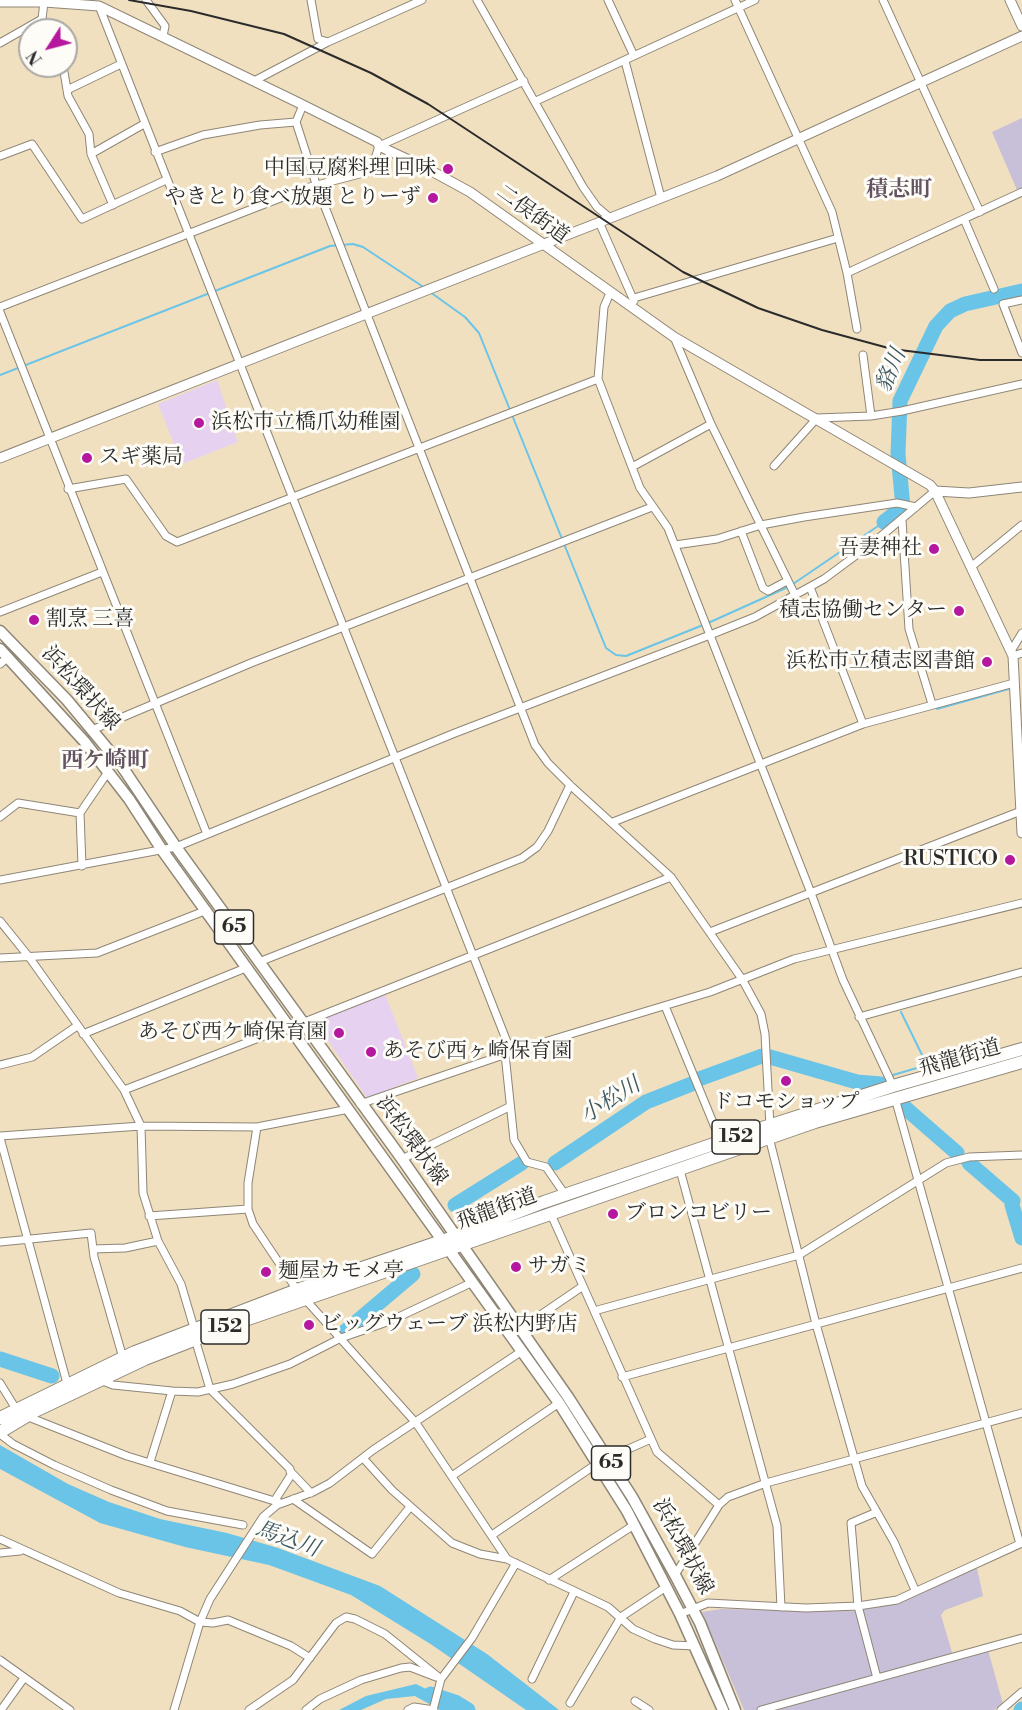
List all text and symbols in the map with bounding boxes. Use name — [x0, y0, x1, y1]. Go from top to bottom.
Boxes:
north arrow — [18, 18, 78, 78]
text: N — [23, 46, 47, 68]
place label: 中国豆腐料理 回味 — [264, 156, 436, 182]
marker: 中国豆腐料理 回味 — [441, 162, 455, 176]
district label: 積志町 — [866, 178, 932, 204]
street label: 二俣街道 — [491, 180, 573, 250]
place label: やきとり食べ放題 とりーず — [165, 185, 421, 211]
marker: やきとり食べ放題 とりーず — [426, 191, 440, 205]
water label: 貉川 — [871, 346, 913, 396]
place label: 浜松市立橋爪幼稚園 — [211, 410, 400, 436]
marker: 浜松市立橋爪幼稚園 — [192, 416, 206, 430]
place label: スギ薬局 — [99, 445, 183, 471]
marker: スギ薬局 — [80, 451, 94, 465]
place label: 吾妻神社 — [838, 536, 922, 562]
marker: 吾妻神社 — [927, 542, 941, 556]
place label: 積志協働センター — [779, 598, 947, 624]
marker: 積志協働センター — [952, 604, 966, 618]
place label: 割烹 三喜 — [46, 607, 134, 633]
marker: 割烹 三喜 — [27, 613, 41, 627]
street label: 浜松環状線 — [36, 642, 124, 736]
place label: 浜松市立積志図書館 — [786, 649, 975, 675]
marker: 浜松市立積志図書館 — [980, 655, 994, 669]
district label: 西ケ崎町 — [61, 749, 149, 775]
place label: RUSTICO — [903, 847, 998, 873]
marker: RUSTICO — [1003, 853, 1017, 867]
road number: 65 — [214, 910, 254, 944]
place label: あそび西ケ崎保育園 — [138, 1020, 327, 1046]
marker: あそび西ケ崎保育園 — [332, 1026, 346, 1040]
street label: 飛龍街道 — [916, 1035, 1004, 1083]
place label: あそび西ヶ崎保育園 — [383, 1039, 572, 1065]
marker: あそび西ヶ崎保育園 — [364, 1045, 378, 1059]
water label: 小松川 — [576, 1072, 646, 1130]
marker: ドコモショップ — [779, 1074, 793, 1088]
place label: ドコモショップ — [713, 1090, 859, 1116]
street label: 浜松環状線 — [370, 1091, 452, 1191]
road number: 152 — [712, 1120, 760, 1154]
street label: 飛龍街道 — [453, 1184, 541, 1236]
place label: ブロンコビリー — [625, 1201, 772, 1227]
marker: ブロンコビリー — [606, 1207, 620, 1221]
place label: サガミ — [528, 1254, 591, 1280]
place label: 麺屋カモメ亭 — [278, 1259, 404, 1285]
marker: サガミ — [509, 1260, 523, 1274]
marker: 麺屋カモメ亭 — [259, 1265, 273, 1279]
road number: 152 — [201, 1310, 249, 1344]
place label: ビッグウェーブ 浜松内野店 — [321, 1312, 577, 1338]
marker: ビッグウェーブ 浜松内野店 — [302, 1318, 316, 1332]
road number: 65 — [592, 1446, 630, 1480]
street label: 浜松環状線 — [646, 1495, 718, 1599]
water label: 馬込川 — [251, 1516, 323, 1564]

